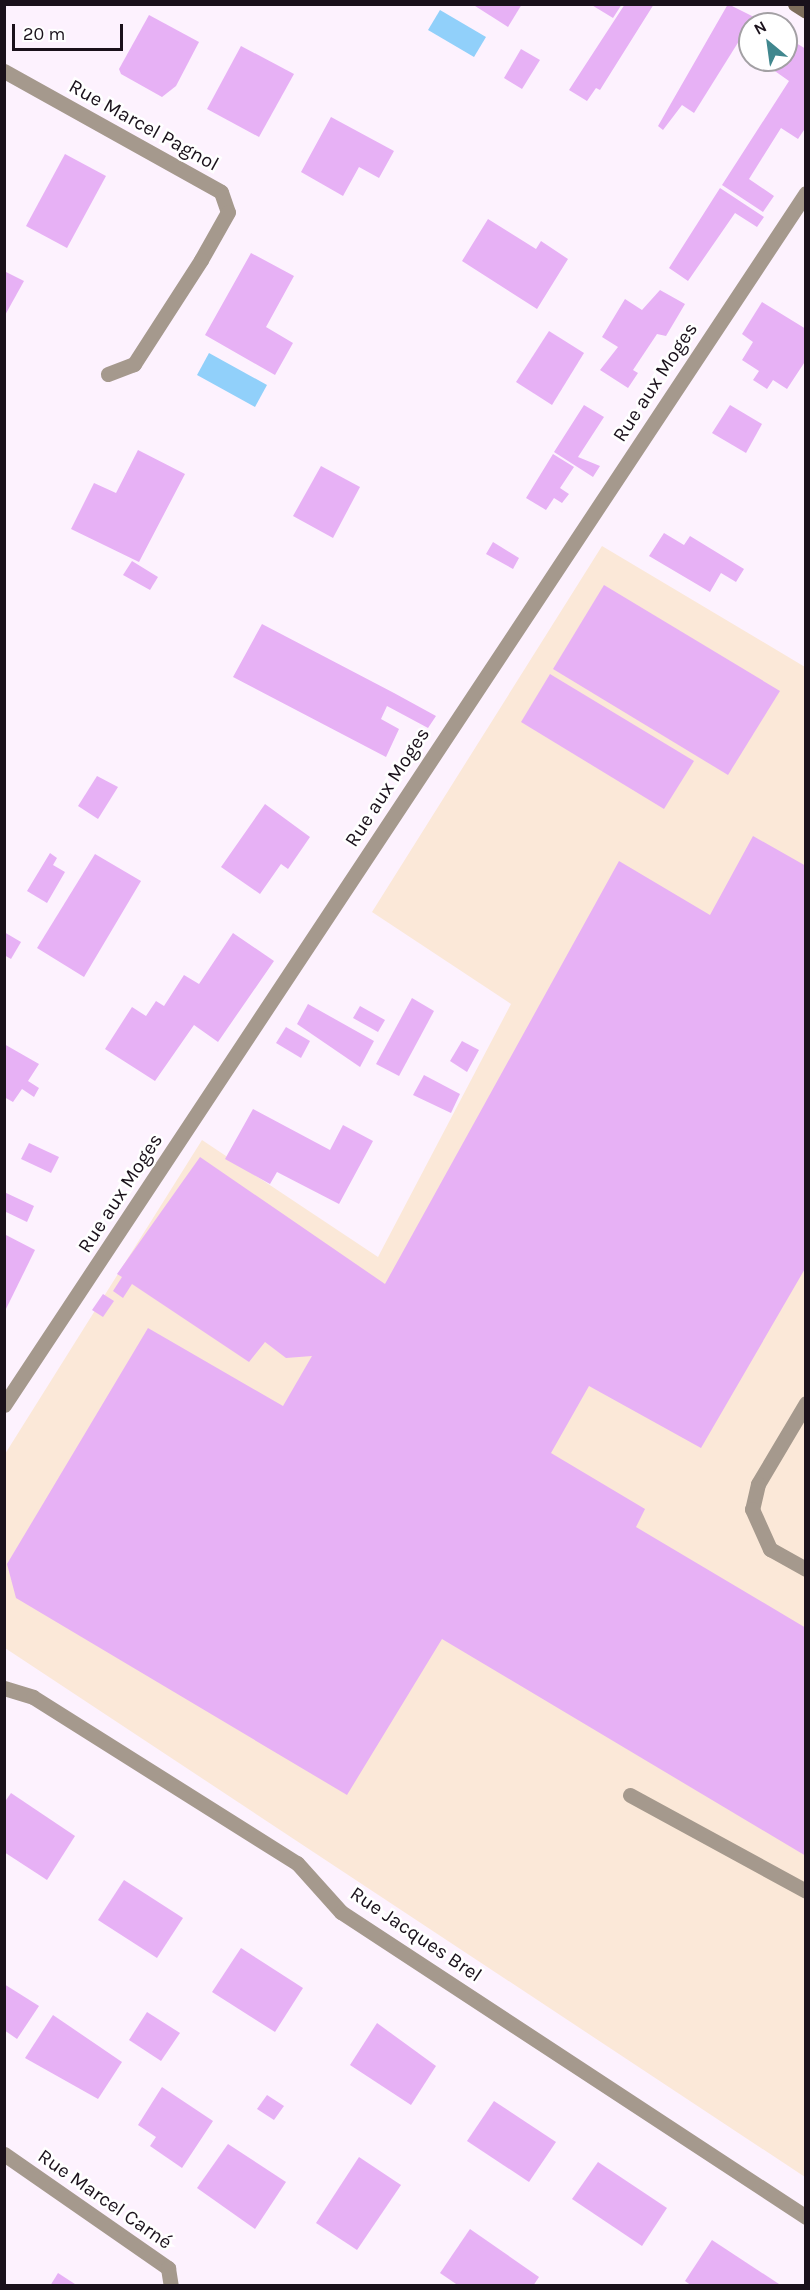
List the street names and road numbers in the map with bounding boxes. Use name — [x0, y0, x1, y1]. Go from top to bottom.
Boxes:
street label: Rue Marcel Pagnol — [65, 74, 223, 176]
street label: Rue aux Moges — [608, 318, 702, 446]
street label: Rue aux Moges — [340, 723, 434, 851]
street label: Rue aux Moges — [73, 1129, 167, 1257]
street label: Rue Jacques Brel — [346, 1881, 486, 1987]
street label: Rue Marcel Carné — [33, 2144, 177, 2254]

